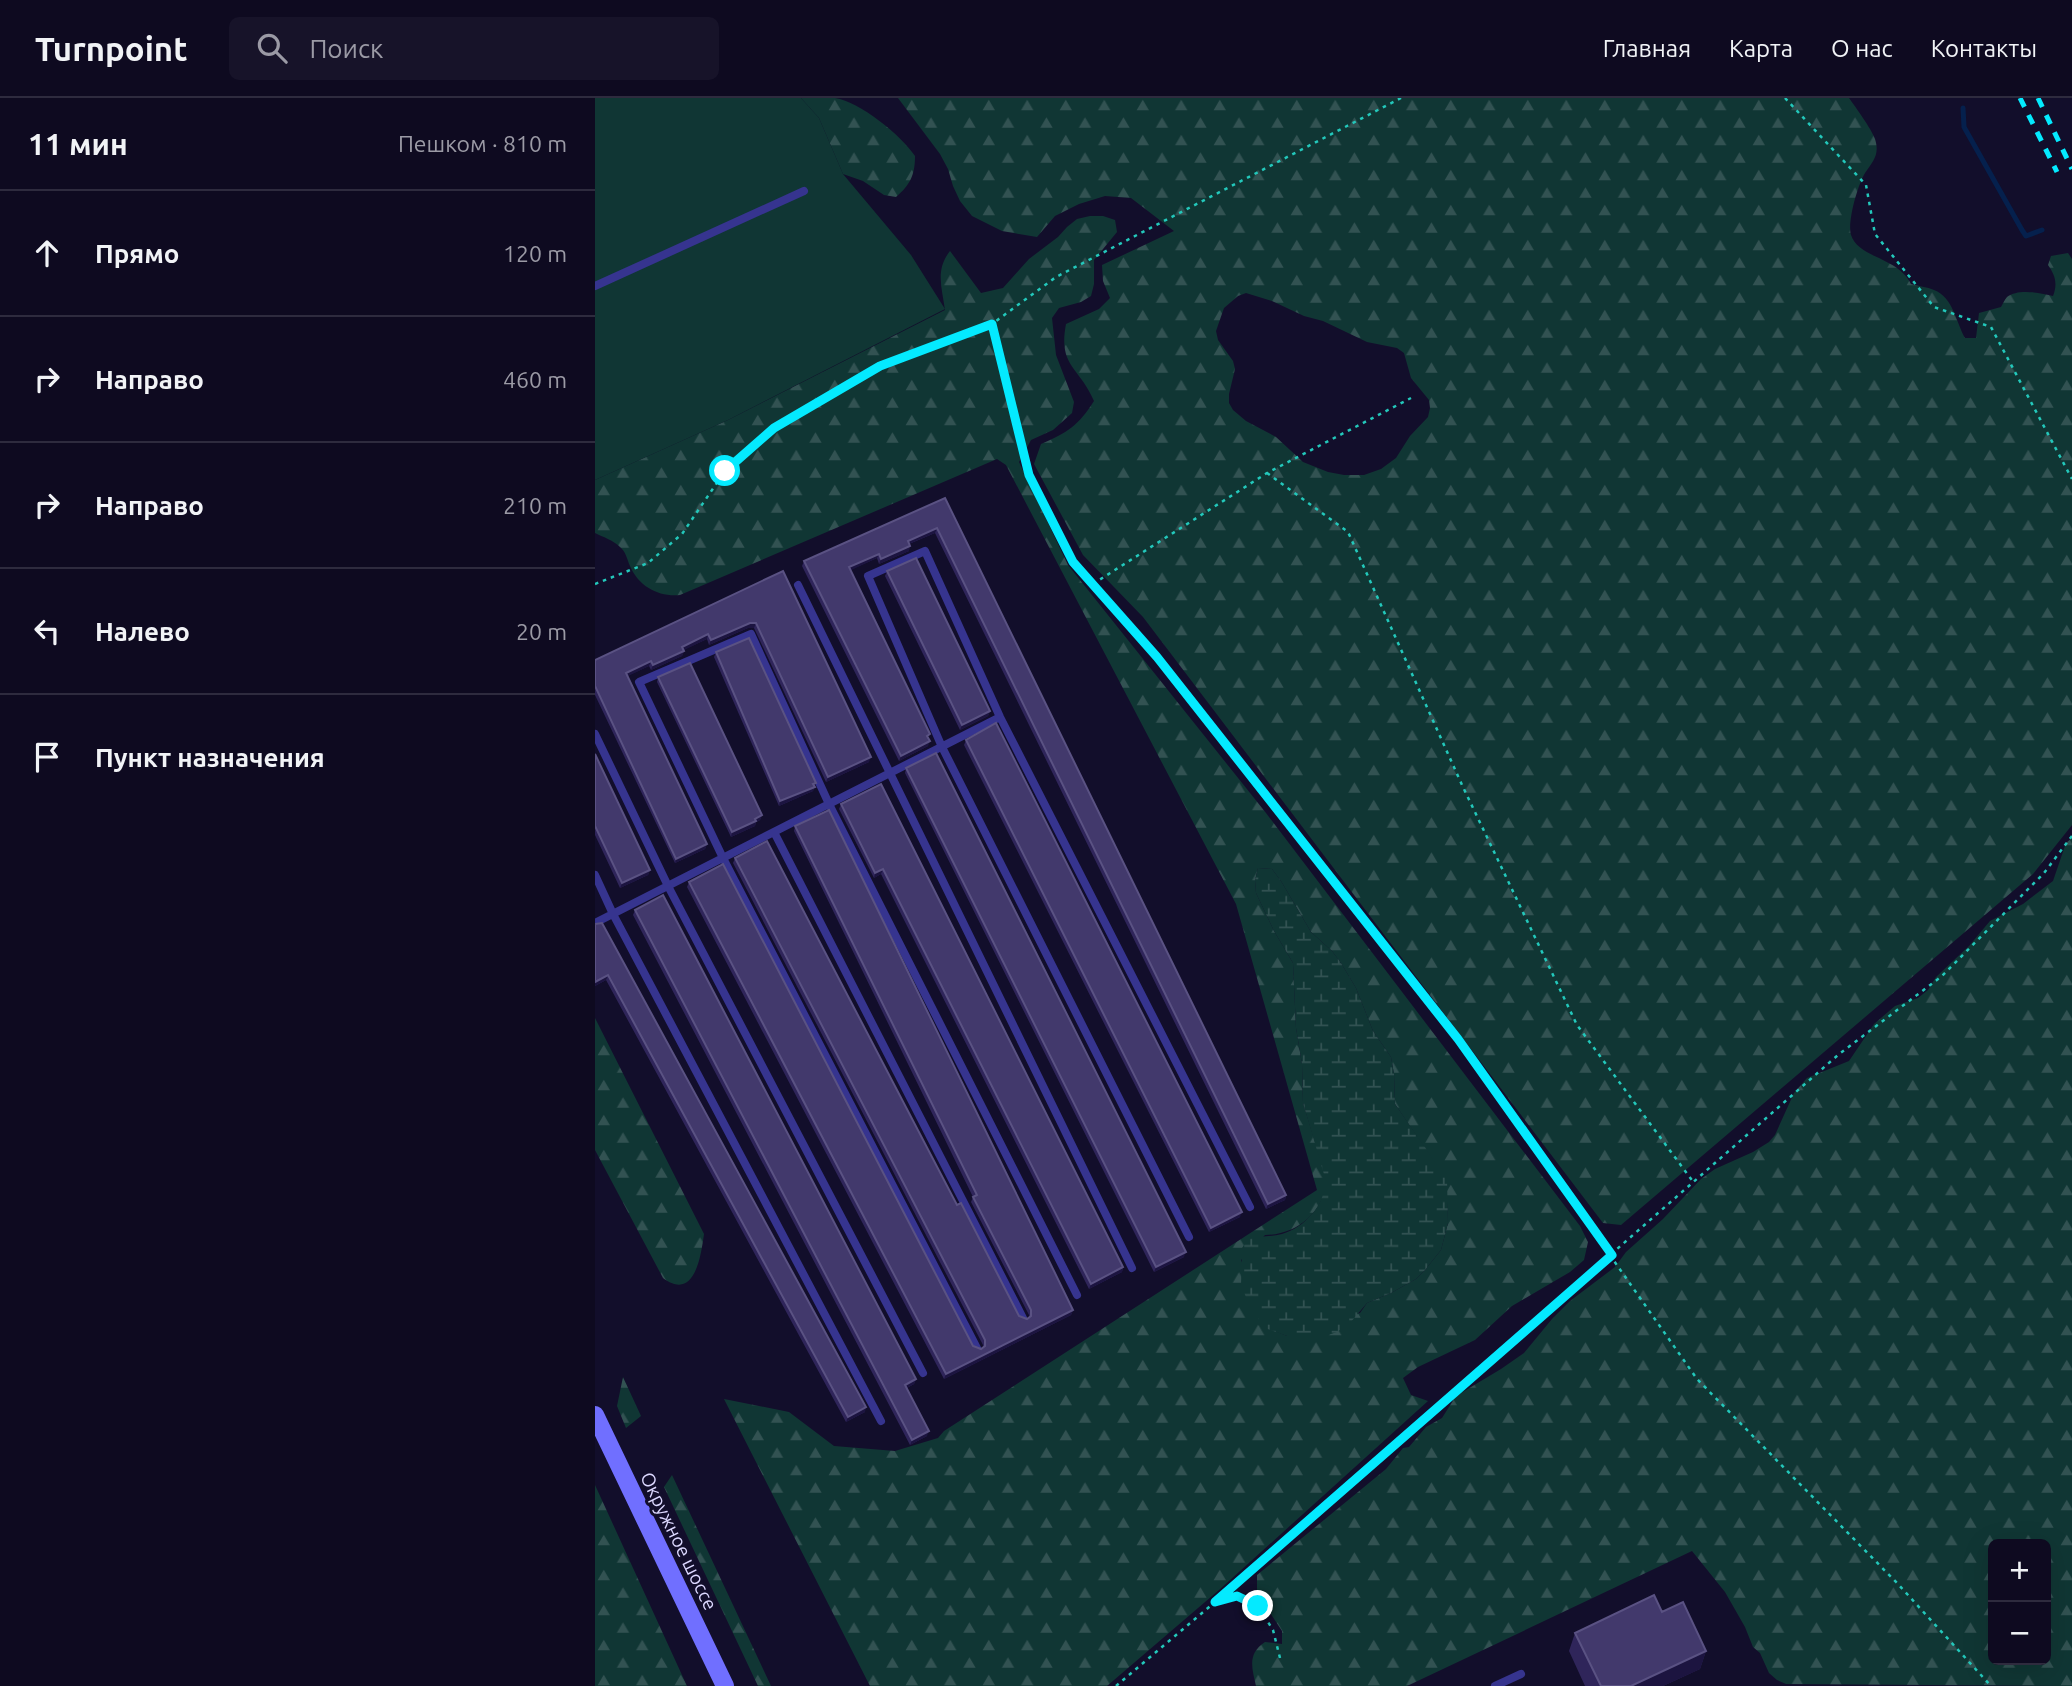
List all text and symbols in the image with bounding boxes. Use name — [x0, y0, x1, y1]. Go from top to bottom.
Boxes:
search box — [229, 17, 719, 80]
icon: search — [253, 29, 291, 67]
text: Turnpoint — [35, 30, 187, 67]
text: Поиск — [309, 34, 383, 63]
text: Главная — [1603, 35, 1691, 62]
text: Карта — [1729, 35, 1793, 62]
text: О нас — [1831, 35, 1893, 62]
text: Контакты — [1931, 35, 2037, 62]
text: 11 мин — [28, 127, 128, 161]
text: Пешком · 810 m — [398, 131, 567, 156]
icon: ahead — [28, 234, 66, 272]
text: Прямо — [95, 239, 179, 268]
text: 120 m — [503, 241, 567, 266]
icon: right — [28, 360, 66, 398]
text: Направо — [95, 365, 204, 394]
text: 460 m — [503, 367, 567, 392]
route start — [709, 455, 740, 486]
icon: right — [28, 486, 66, 524]
text: Направо — [95, 491, 204, 520]
text: 210 m — [503, 493, 567, 518]
icon: left — [28, 612, 66, 650]
text: Налево — [95, 617, 190, 646]
text: 20 m — [516, 619, 567, 644]
icon: arrive — [28, 738, 66, 776]
text: Пункт назначения — [95, 743, 325, 772]
street label: Окружное шоссе — [636, 1468, 722, 1614]
map controls — [1988, 1539, 2051, 1665]
button: + — [1988, 1539, 2051, 1602]
route end — [1242, 1590, 1273, 1621]
button: − — [1988, 1602, 2051, 1665]

